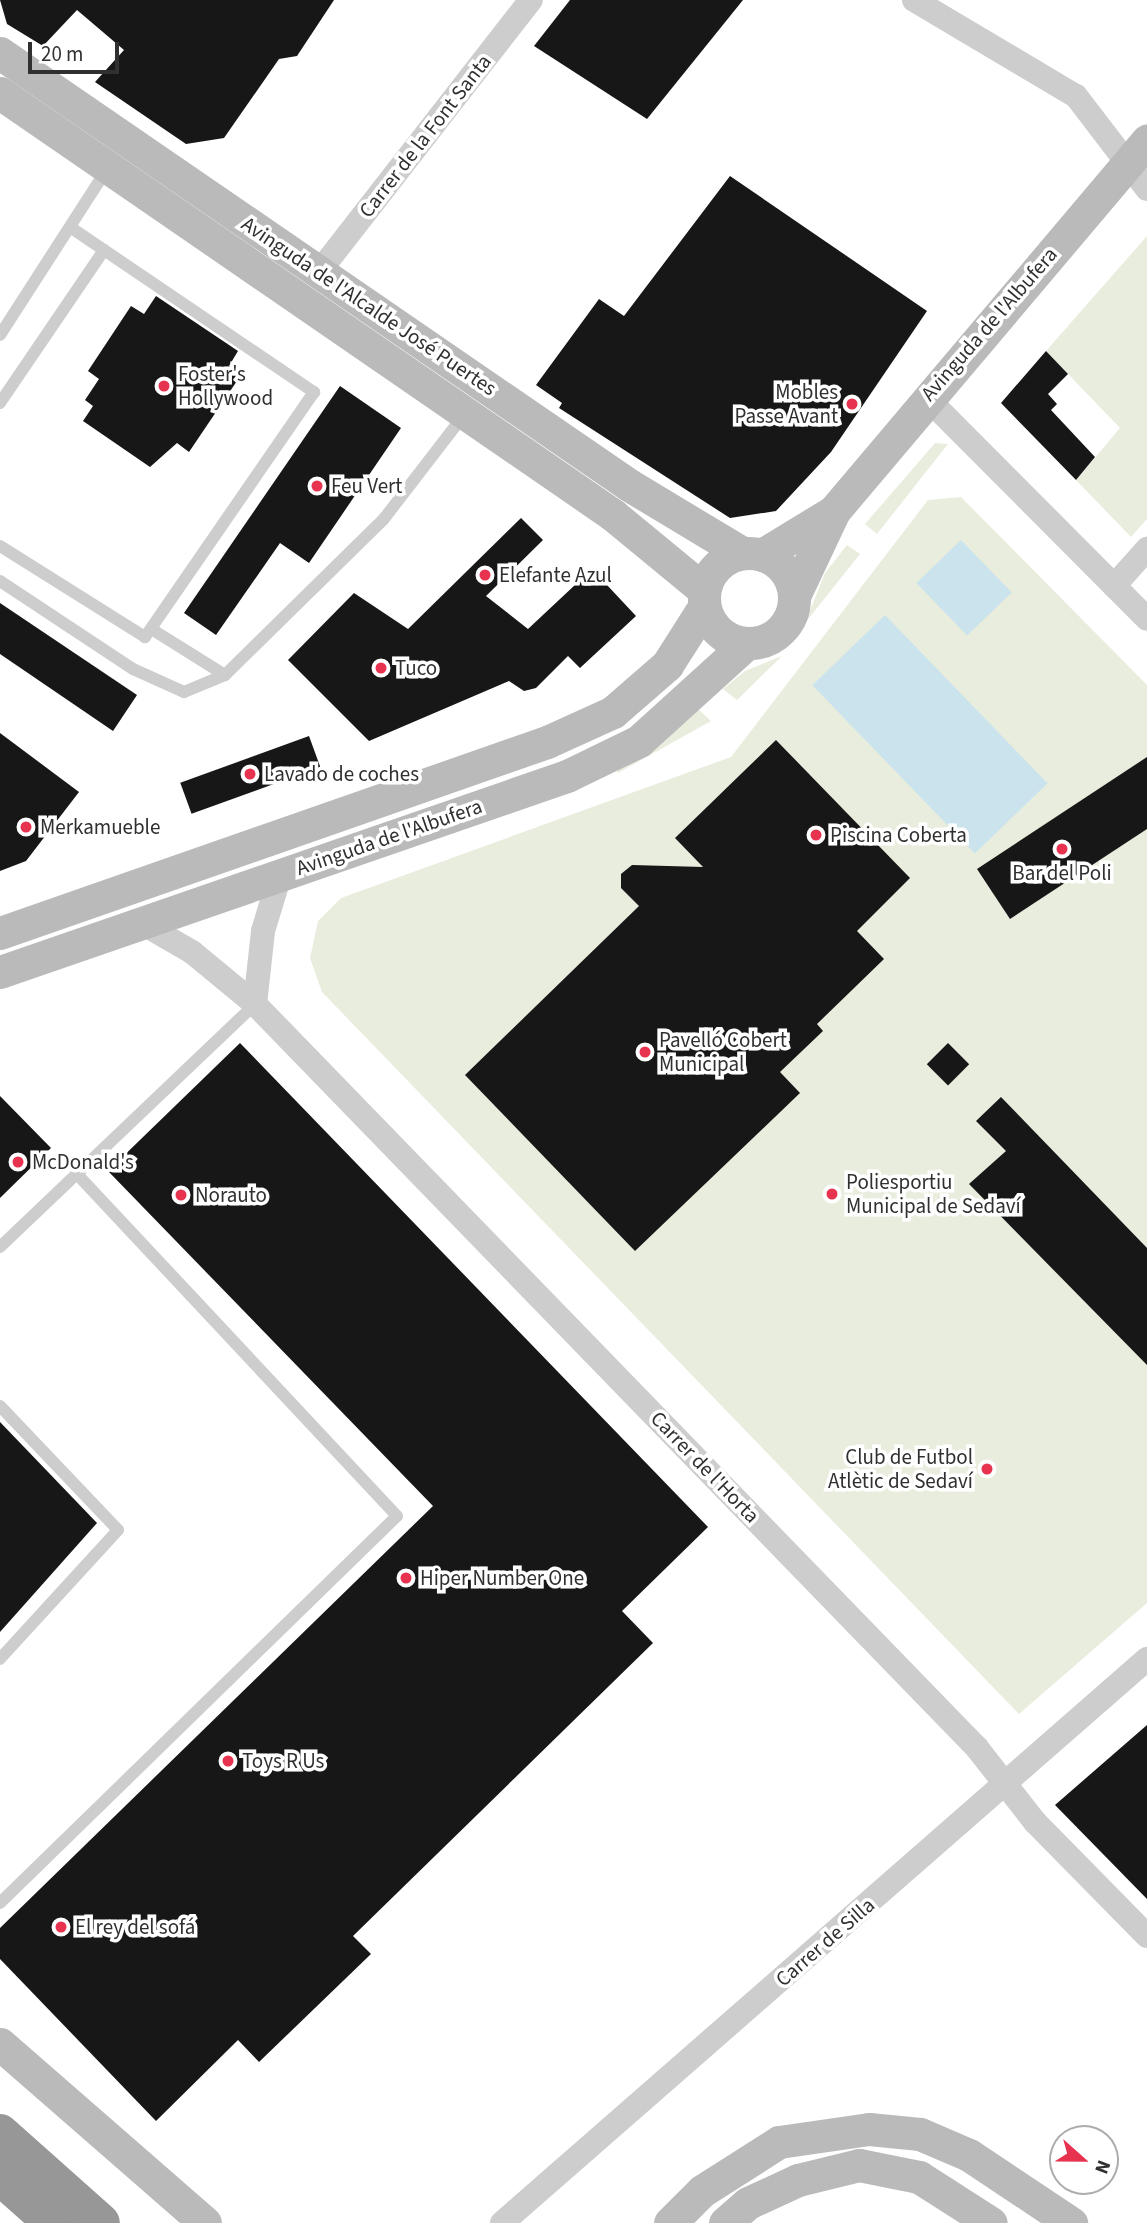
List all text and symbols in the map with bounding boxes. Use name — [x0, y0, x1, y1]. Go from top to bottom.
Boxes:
scale bar — [32, 28, 122, 72]
text: 20 m — [41, 39, 83, 69]
street label: Carrer de la Font Santa — [353, 49, 497, 223]
street label: Avinguda de l'Alcalde José Puertes — [237, 211, 501, 401]
street label: Avinguda de l'Albufera — [915, 242, 1063, 406]
place label: Foster's Hollywood — [178, 361, 273, 411]
marker: Foster's Hollywood — [156, 378, 172, 394]
place label: Mobles Passe Avant — [734, 379, 838, 429]
marker: Mobles Passe Avant — [844, 396, 860, 412]
place label: Feu Vert — [331, 473, 402, 499]
marker: Feu Vert — [309, 478, 325, 494]
place label: Elefante Azul — [499, 562, 612, 588]
marker: Elefante Azul — [477, 567, 493, 583]
place label: Tuco — [395, 655, 437, 681]
marker: Tuco — [373, 660, 389, 676]
place label: Lavado de coches — [264, 761, 419, 787]
marker: Lavado de coches — [242, 766, 258, 782]
street label: Avinguda de l'Albufera — [293, 793, 485, 881]
place label: Merkamueble — [40, 814, 160, 840]
marker: Merkamueble — [18, 819, 34, 835]
place label: Piscina Coberta — [830, 822, 967, 848]
marker: Piscina Coberta — [808, 827, 824, 843]
marker: Bar del Poli — [1054, 841, 1070, 857]
place label: Bar del Poli — [1012, 860, 1112, 886]
place label: Pavelló Cobert Municipal — [659, 1027, 787, 1077]
marker: Pavelló Cobert Municipal — [637, 1044, 653, 1060]
place label: McDonald's — [32, 1149, 134, 1175]
marker: McDonald's — [10, 1154, 26, 1170]
place label: Poliesportiu Municipal de Sedaví — [846, 1169, 1021, 1219]
place label: Norauto — [195, 1182, 267, 1208]
marker: Poliesportiu Municipal de Sedaví — [824, 1186, 840, 1202]
marker: Norauto — [173, 1187, 189, 1203]
street label: Carrer de l'Horta — [645, 1406, 765, 1528]
place label: Club de Futbol Atlètic de Sedaví — [828, 1444, 973, 1494]
marker: Club de Futbol Atlètic de Sedaví — [979, 1461, 995, 1477]
place label: Hiper Number One — [420, 1565, 584, 1591]
marker: Hiper Number One — [398, 1570, 414, 1586]
place label: Toys R Us — [242, 1748, 324, 1774]
marker: Toys R Us — [220, 1753, 236, 1769]
street label: Carrer de Silla — [770, 1892, 880, 1992]
place label: El rey del sofá — [75, 1914, 195, 1940]
marker: El rey del sofá — [53, 1919, 69, 1935]
north arrow — [1049, 2125, 1119, 2195]
text: N — [1087, 2156, 1117, 2178]

